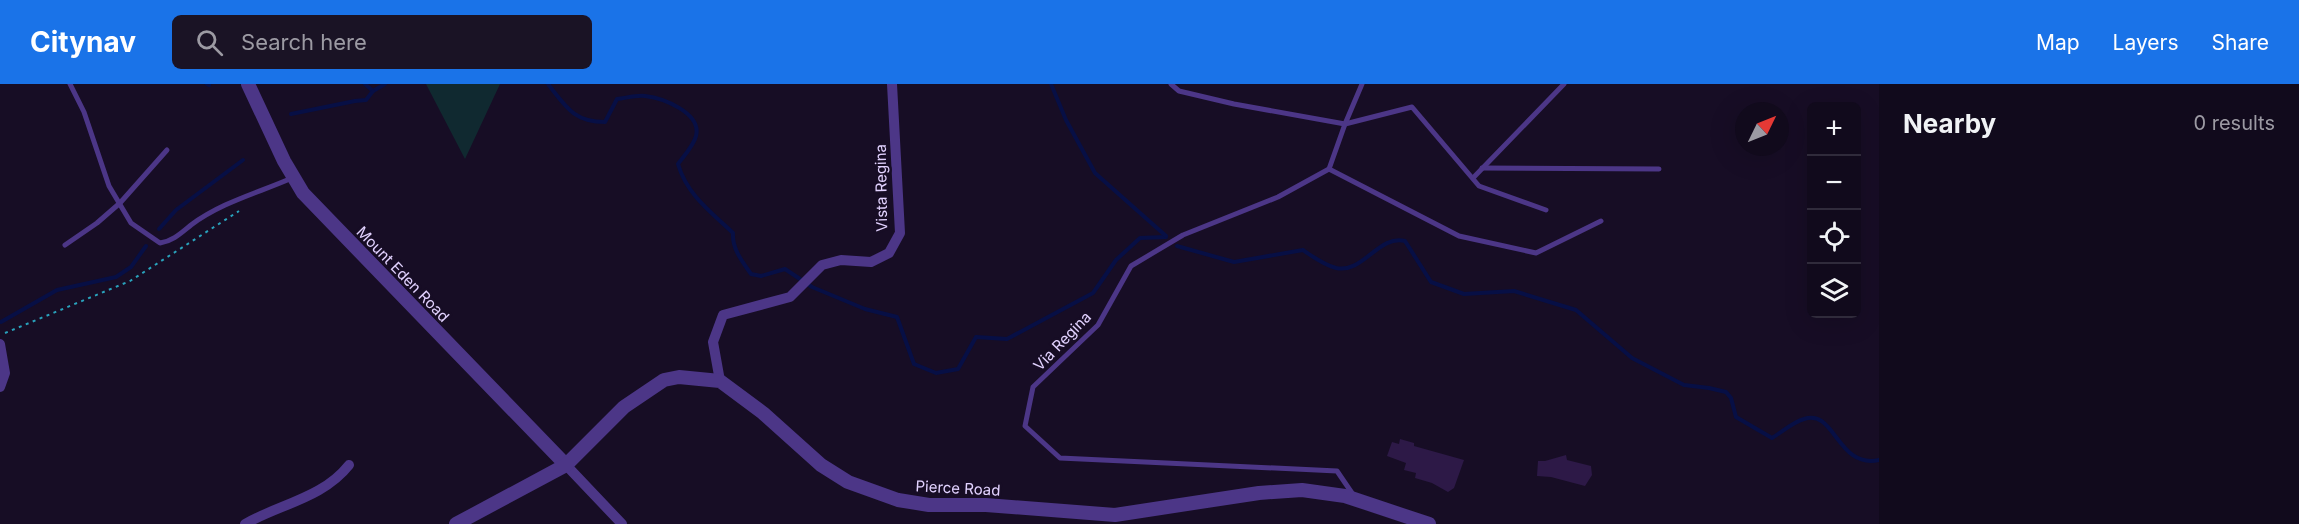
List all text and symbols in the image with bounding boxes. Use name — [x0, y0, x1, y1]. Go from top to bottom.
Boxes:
search box — [172, 15, 592, 69]
text: Citynav — [30, 25, 136, 59]
icon: search — [193, 26, 226, 59]
text: Search here — [241, 29, 367, 55]
text: Map — [2036, 30, 2080, 55]
text: Layers — [2113, 30, 2179, 55]
text: Share — [2212, 30, 2269, 55]
north arrow — [1735, 102, 1789, 156]
map controls — [1807, 102, 1861, 318]
button: + — [1807, 102, 1861, 156]
text: Nearby — [1903, 108, 1996, 139]
text: 0 results — [2193, 111, 2275, 135]
street label: Vista Regina — [871, 144, 891, 232]
button: − — [1807, 156, 1861, 210]
button: locate — [1807, 210, 1861, 264]
street label: Mount Eden Road — [353, 222, 453, 326]
button: layers — [1807, 264, 1861, 318]
street label: Via Regina — [1029, 307, 1095, 375]
street label: Pierce Road — [915, 476, 1001, 500]

